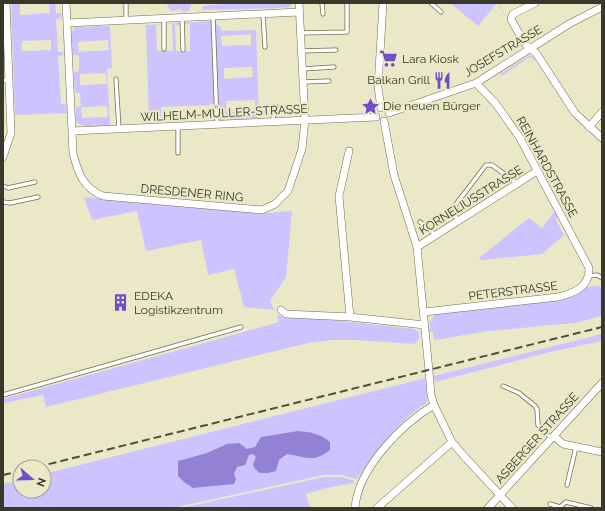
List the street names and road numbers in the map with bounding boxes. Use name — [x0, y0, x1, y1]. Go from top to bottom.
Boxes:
street label: JOSEFSTRASSE — [461, 22, 545, 80]
street label: WILHELM-MÜLLER-STRASSE — [140, 102, 308, 124]
street label: REINHARDSTRASSE — [513, 114, 581, 220]
street label: KORNELIUSSTRASSE — [417, 162, 525, 238]
street label: DRESDENER RING — [140, 182, 244, 204]
street label: PETERSTRASSE — [468, 279, 558, 303]
street label: ASBERGER STRASSE — [492, 390, 582, 486]

